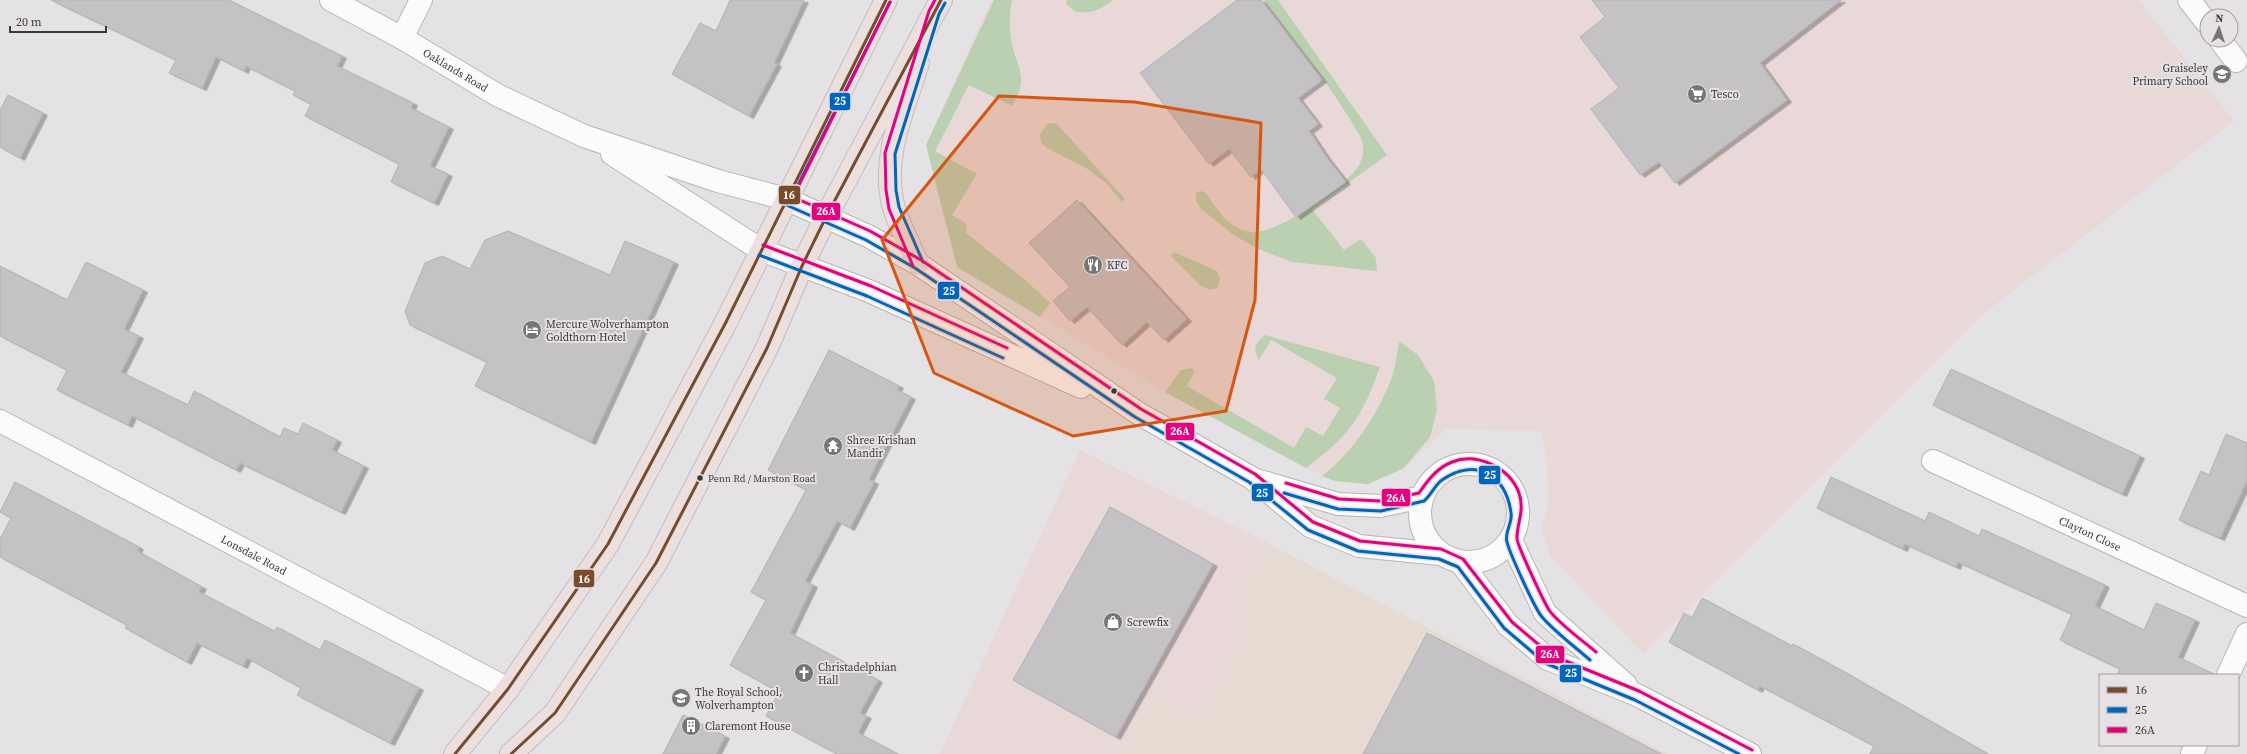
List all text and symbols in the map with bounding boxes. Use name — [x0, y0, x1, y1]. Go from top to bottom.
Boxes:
scale bar — [10, 8, 106, 34]
north arrow — [2199, 8, 2239, 48]
text: N — [2215, 11, 2224, 26]
text: 20 m — [16, 14, 42, 30]
street label: Oaklands Road — [420, 45, 492, 96]
place label: Graiseley Primary School — [2133, 61, 2208, 89]
school or university icon: Graiseley Primary School — [2211, 63, 2233, 85]
supermarket icon: Tesco — [1686, 83, 1708, 105]
place label: Tesco — [1711, 87, 1739, 102]
line badge: 25 — [829, 92, 851, 111]
text: 25 — [834, 94, 846, 109]
line badge: 16 — [778, 185, 801, 205]
text: 16 — [783, 188, 795, 203]
line badge: 26A — [811, 202, 841, 221]
text: 26A — [816, 204, 836, 219]
restaurant icon: KFC — [1082, 254, 1104, 276]
place label: KFC — [1107, 258, 1128, 273]
line badge: 25 — [937, 281, 960, 300]
text: 25 — [943, 284, 955, 299]
place label: Mercure Wolverhampton Goldthorn Hotel — [546, 317, 669, 345]
hotel icon: Mercure Wolverhampton Goldthorn Hotel — [521, 319, 543, 341]
unlabelled marker — [1109, 386, 1119, 396]
line badge: 26A — [1165, 422, 1195, 441]
text: 26A — [1170, 424, 1190, 439]
place label: Shree Krishan Mandir — [847, 433, 917, 461]
temple icon: Shree Krishan Mandir — [822, 435, 844, 457]
line badge: 25 — [1478, 465, 1501, 485]
text: 25 — [1484, 468, 1496, 483]
place label: Penn Rd / Marston Road — [708, 472, 816, 485]
marker: Penn Rd / Marston Road — [695, 473, 705, 483]
line badge: 25 — [1251, 483, 1274, 502]
text: 25 — [1256, 486, 1268, 501]
line badge: 26A — [1381, 488, 1411, 507]
text: 26A — [1386, 491, 1406, 506]
street label: Clayton Close — [2057, 513, 2124, 555]
street label: Lonsdale Road — [218, 531, 290, 579]
line badge: 16 — [573, 569, 595, 588]
text: 16 — [578, 572, 590, 587]
shop icon: Screwfix — [1102, 611, 1124, 633]
place label: Screwfix — [1127, 615, 1169, 630]
line badge: 26A — [1535, 645, 1565, 664]
text: 26A — [1540, 647, 1560, 662]
place label: Christadelphian Hall — [818, 660, 897, 688]
church icon: Christadelphian Hall — [793, 662, 815, 684]
line badge: 25 — [1559, 664, 1582, 683]
text: 25 — [1565, 666, 1577, 681]
legend — [2099, 674, 2239, 746]
text: 16 — [2135, 682, 2147, 698]
place label: The Royal School, Wolverhampton — [695, 685, 782, 713]
school or university icon: The Royal School, Wolverhampton — [670, 687, 692, 709]
text: 25 — [2135, 702, 2147, 718]
building icon: Claremont House — [680, 715, 702, 737]
place label: Claremont House — [705, 719, 791, 734]
text: 26A — [2135, 722, 2155, 738]

